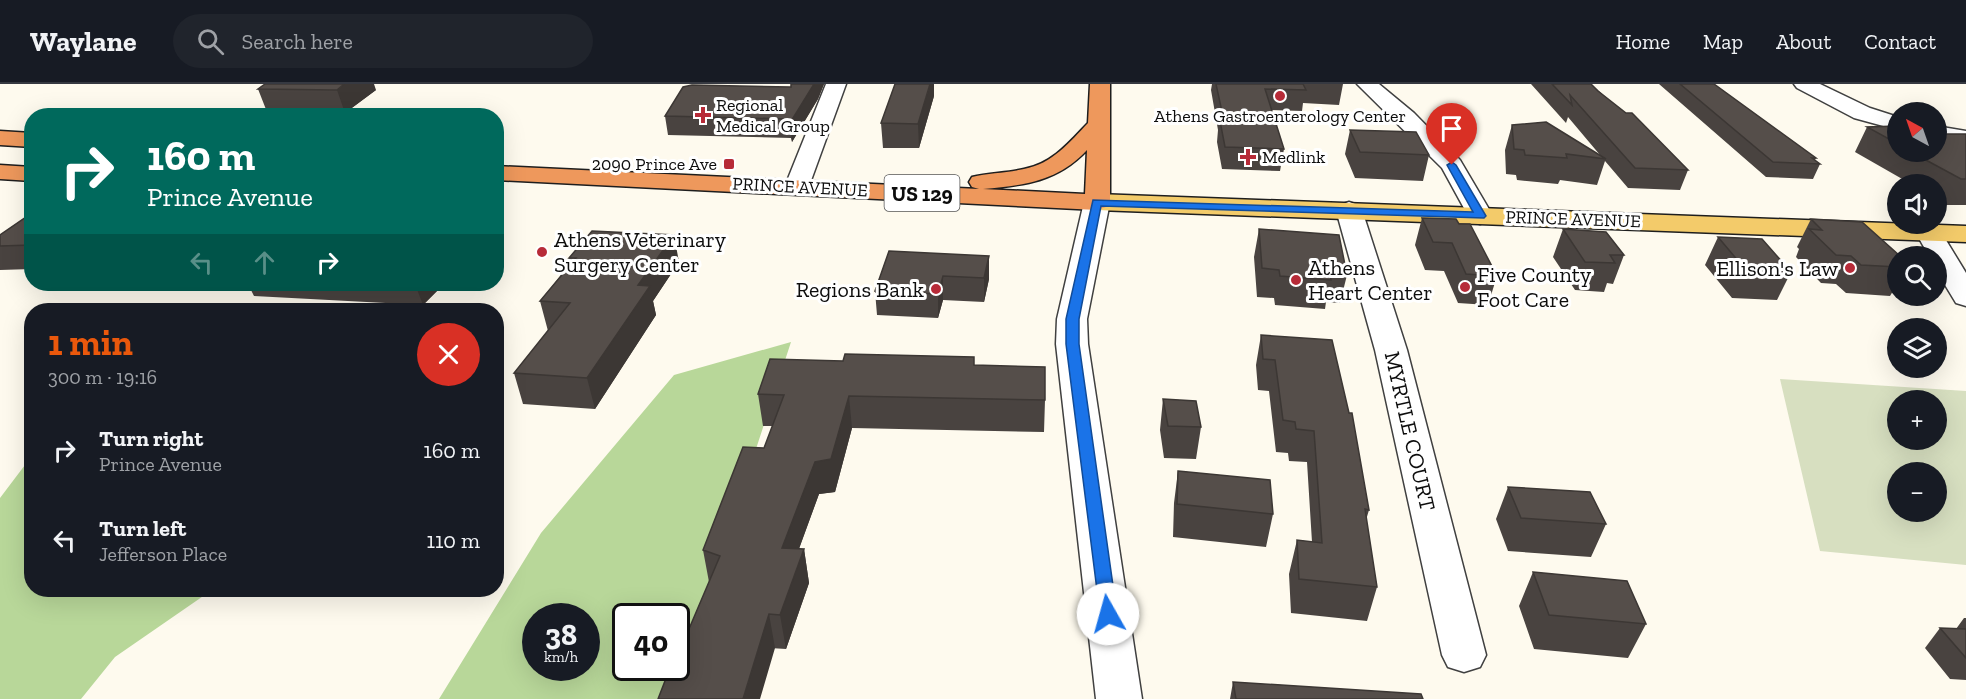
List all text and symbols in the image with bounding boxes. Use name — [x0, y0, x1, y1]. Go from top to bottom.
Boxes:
search box — [173, 14, 593, 68]
text: Waylane — [30, 25, 137, 58]
icon: search — [194, 25, 227, 58]
text: Search here — [242, 28, 353, 55]
text: Home — [1616, 29, 1670, 54]
text: Map — [1703, 29, 1743, 54]
text: About — [1776, 29, 1831, 54]
text: Contact — [1864, 29, 1936, 54]
marker: Athens Gastroenterology Center — [1273, 89, 1287, 103]
place label: Regional Medical Group — [716, 94, 830, 137]
north arrow — [1887, 102, 1947, 162]
map controls — [1887, 102, 1947, 522]
pin — [1426, 103, 1477, 165]
place label: Athens Gastroenterology Center — [1154, 105, 1406, 127]
marker: Regional Medical Group — [694, 106, 712, 124]
icon: arrive — [1435, 112, 1468, 145]
text: 160 m — [147, 130, 255, 181]
icon: right — [48, 132, 126, 210]
place label: Medlink — [1262, 146, 1326, 168]
marker: Medlink — [1239, 148, 1257, 166]
place label: 2090 Prince Ave — [592, 153, 717, 175]
marker: 2090 Prince Ave — [722, 157, 736, 171]
street label: PRINCE AVENUE — [732, 172, 868, 202]
button: sound — [1887, 174, 1947, 234]
road number: US 129 — [884, 175, 960, 211]
text: Prince Avenue — [147, 181, 313, 213]
street label: PRINCE AVENUE — [1505, 206, 1641, 232]
place label: Athens Veterinary Surgery Center — [554, 226, 727, 278]
marker: Athens Veterinary Surgery Center — [535, 245, 549, 259]
icon: left — [185, 246, 218, 279]
icon: ahead — [248, 246, 281, 279]
icon: right — [311, 246, 344, 279]
button: search — [1887, 246, 1947, 306]
place label: Athens Heart Center — [1308, 254, 1432, 306]
place label: Ellison's Law — [1716, 255, 1838, 282]
place label: Five County Foot Care — [1477, 261, 1592, 313]
marker: Ellison's Law — [1843, 261, 1857, 275]
marker: Athens Heart Center — [1289, 273, 1303, 287]
place label: Regions Bank — [796, 276, 925, 303]
marker: Five County Foot Care — [1458, 280, 1472, 294]
marker: Regions Bank — [929, 282, 943, 296]
button: layers — [1887, 318, 1947, 378]
text: 1 min — [48, 321, 133, 364]
button: close — [417, 323, 480, 386]
street label: MYRTLE COURT — [1379, 349, 1442, 514]
text: 300 m · 19:16 — [48, 365, 157, 389]
button: + — [1887, 390, 1947, 450]
text: Turn right — [99, 425, 203, 452]
icon: right — [48, 434, 81, 467]
text: 160 m — [423, 437, 480, 464]
text: Prince Avenue — [99, 452, 222, 476]
button: − — [1887, 462, 1947, 522]
text: Turn left — [99, 515, 186, 542]
icon: left — [48, 524, 81, 557]
text: 110 m — [426, 527, 480, 554]
text: Jefferson Place — [99, 542, 227, 566]
position arrow — [1076, 582, 1140, 646]
speed limit sign: 40 — [612, 603, 690, 681]
text: 38 — [545, 617, 577, 653]
text: km/h — [544, 648, 578, 666]

